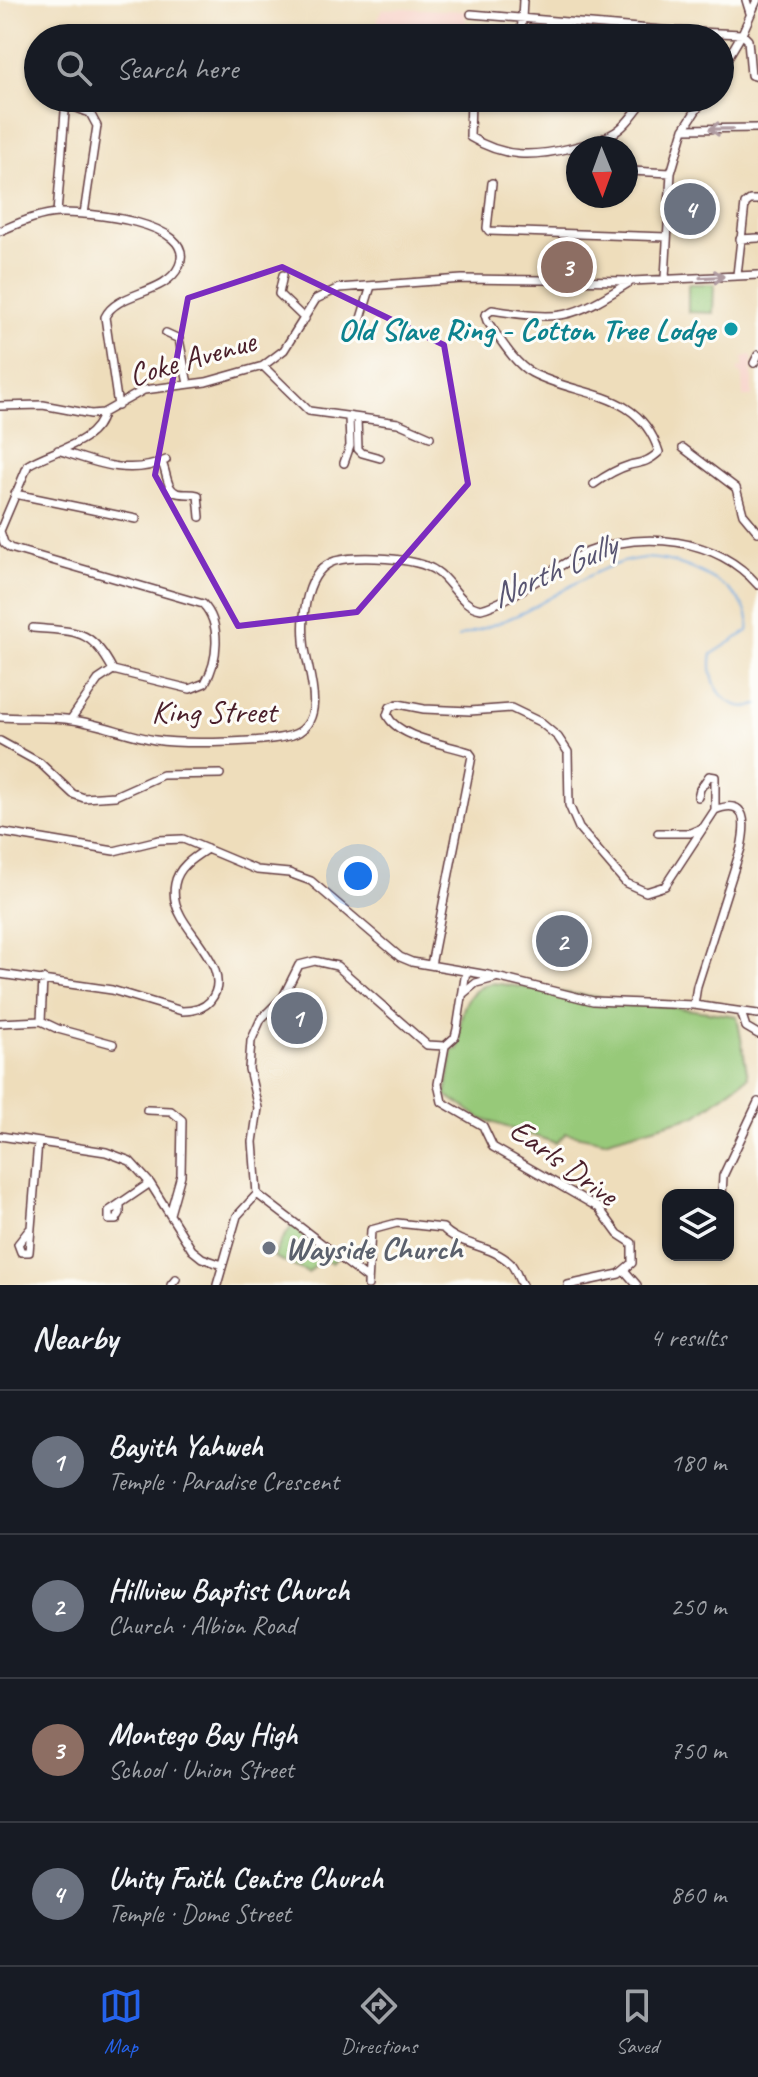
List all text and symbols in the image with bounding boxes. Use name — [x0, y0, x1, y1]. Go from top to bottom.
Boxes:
search box — [24, 24, 734, 112]
icon: search — [52, 46, 96, 90]
text: Search here — [116, 49, 238, 87]
one-way arrow — [708, 121, 735, 136]
north arrow — [566, 136, 638, 208]
pin: 4 — [664, 179, 716, 239]
pin: 3 — [541, 237, 593, 297]
one-way arrow — [698, 269, 725, 284]
place label: Old Slave Ring - Cotton Tree Lodge — [338, 309, 717, 350]
street label: Coke Avenue — [124, 320, 263, 396]
marker: Old Slave Ring - Cotton Tree Lodge — [722, 320, 740, 338]
water label: North Gully — [484, 521, 627, 617]
street label: King Street — [152, 691, 280, 732]
your location — [338, 856, 378, 896]
pin: 2 — [536, 911, 588, 971]
pin: 1 — [271, 988, 323, 1048]
street label: Earls Drive — [502, 1109, 628, 1217]
map controls — [662, 1189, 734, 1261]
button: layers — [662, 1189, 734, 1261]
place label: Wayside Church — [285, 1228, 464, 1269]
marker: Wayside Church — [260, 1239, 278, 1257]
text: Nearby — [32, 1316, 118, 1359]
text: 4 results — [650, 1321, 726, 1354]
text: Bayith Yahweh — [108, 1427, 263, 1465]
text: 1 — [52, 1446, 64, 1479]
text: 180 m — [670, 1446, 726, 1479]
text: Temple · Paradise Crescent — [108, 1465, 339, 1498]
text: Hillview Baptist Church — [108, 1571, 349, 1609]
text: 2 — [52, 1590, 64, 1623]
text: 250 m — [670, 1590, 726, 1623]
text: Church · Albion Road — [108, 1609, 296, 1642]
text: Montego Bay High — [108, 1715, 297, 1753]
text: 3 — [52, 1734, 64, 1767]
text: 750 m — [670, 1734, 726, 1767]
text: School · Union Street — [108, 1753, 294, 1786]
text: Unity Faith Centre Church — [108, 1859, 383, 1897]
text: 4 — [52, 1878, 64, 1911]
text: 860 m — [670, 1878, 726, 1911]
text: Temple · Dome Street — [108, 1897, 291, 1930]
tab: Map — [99, 1984, 143, 2060]
tab: Directions — [341, 1984, 417, 2060]
tab: Saved — [615, 1984, 659, 2060]

